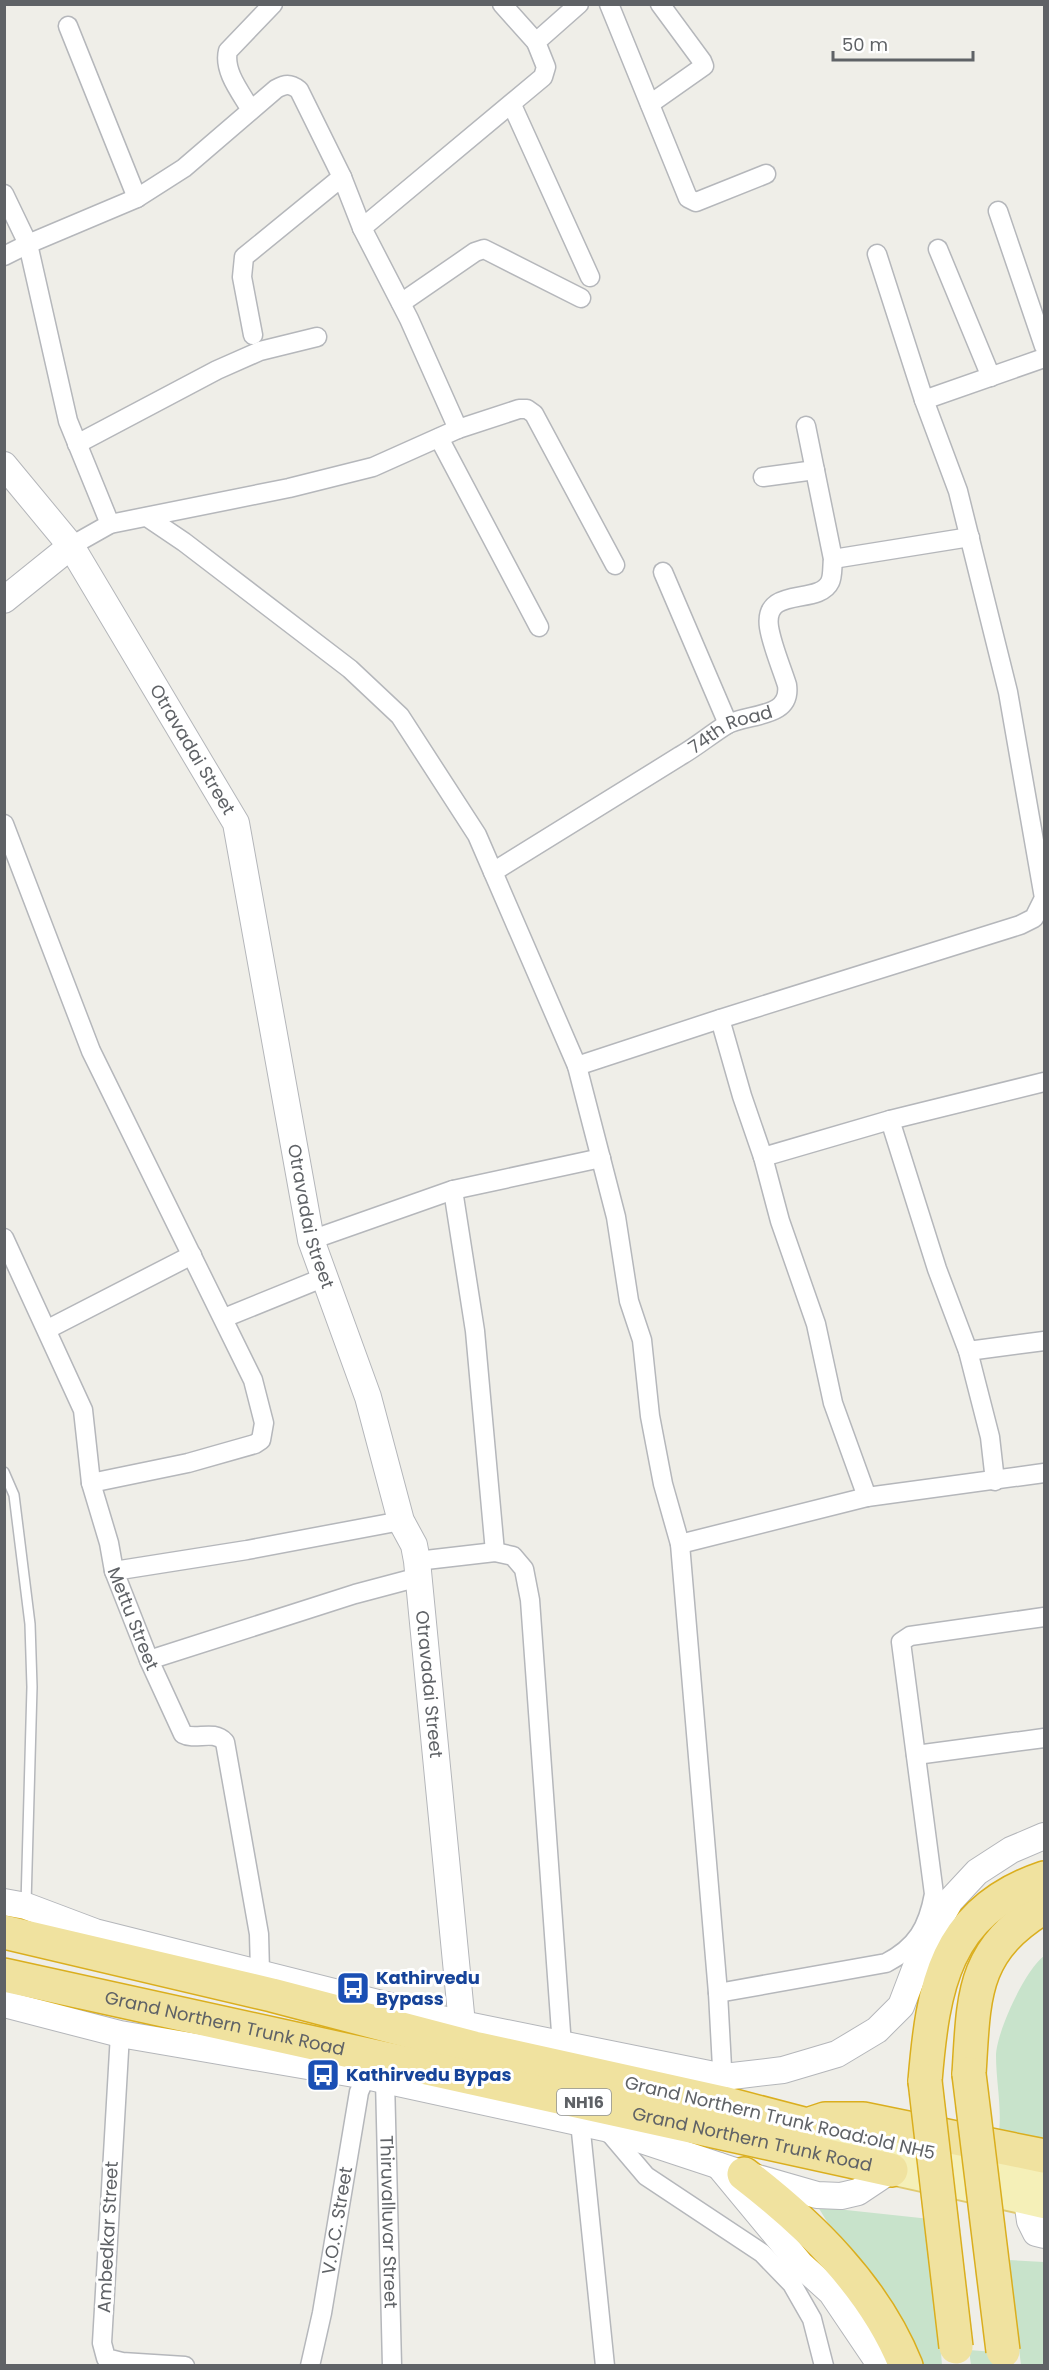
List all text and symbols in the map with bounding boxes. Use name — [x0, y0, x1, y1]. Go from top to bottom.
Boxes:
scale bar — [833, 24, 972, 62]
text: 50 m — [842, 32, 888, 57]
street label: Otravadai Street — [144, 679, 241, 819]
street label: 74th Road — [683, 699, 776, 759]
street label: Otravadai Street — [282, 1142, 341, 1292]
street label: Mettu Street — [102, 1563, 165, 1674]
street label: Otravadai Street — [410, 1609, 449, 1759]
place label: Kathirvedu Bypass — [376, 1965, 480, 2011]
bus stop icon: Kathirvedu Bypass — [335, 1970, 371, 2006]
street label: Grand Northern Trunk Road — [102, 1985, 347, 2062]
bus stop icon: Kathirvedu Bypas — [305, 2057, 341, 2093]
place label: Kathirvedu Bypas — [346, 2062, 511, 2087]
street label: Grand Northern Trunk Road:old NH5 — [623, 2072, 937, 2164]
road number: NH16 — [557, 2089, 611, 2115]
street label: Grand Northern Trunk Road — [631, 2103, 875, 2175]
street label: Thiruvalluvar Street — [374, 2135, 404, 2309]
street label: Ambedkar Street — [91, 2161, 124, 2313]
street label: V.O.C. Street — [316, 2165, 358, 2276]

